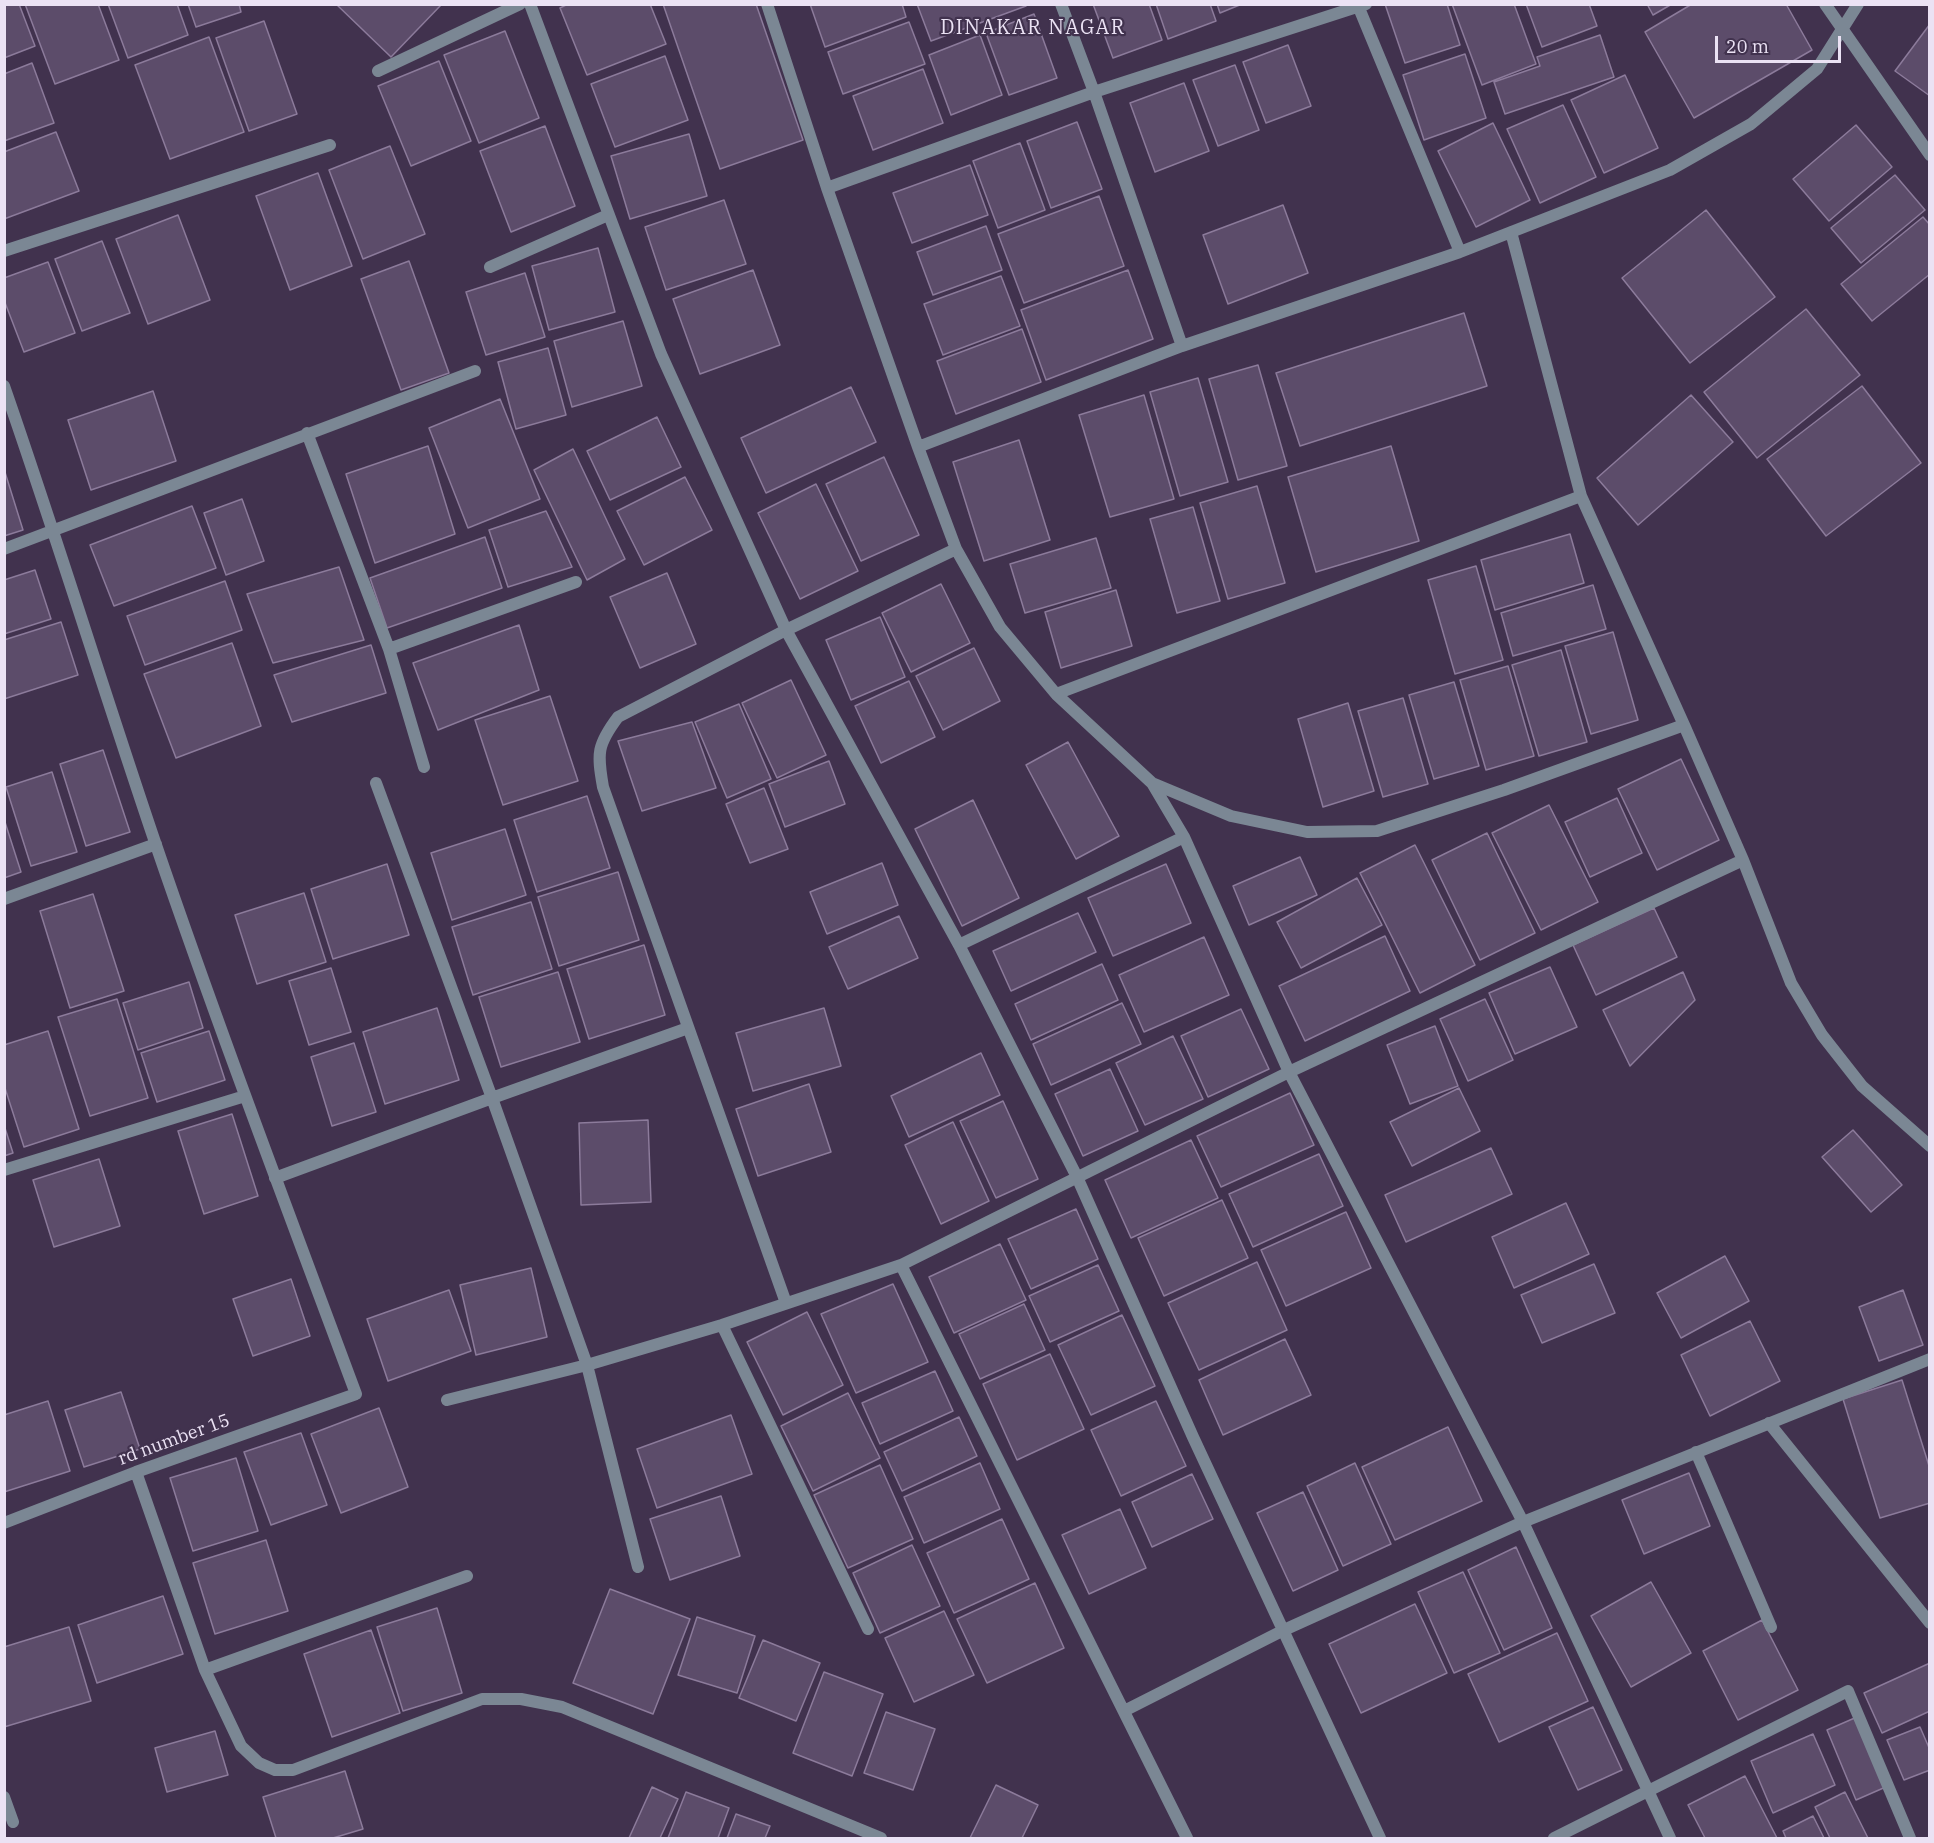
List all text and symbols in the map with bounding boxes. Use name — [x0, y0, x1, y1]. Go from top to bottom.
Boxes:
district label: DINAKAR NAGAR — [940, 16, 1126, 40]
scale bar — [1718, 24, 1844, 62]
text: 20 m — [1726, 35, 1769, 58]
street label: rd number 15 — [115, 1410, 233, 1470]

